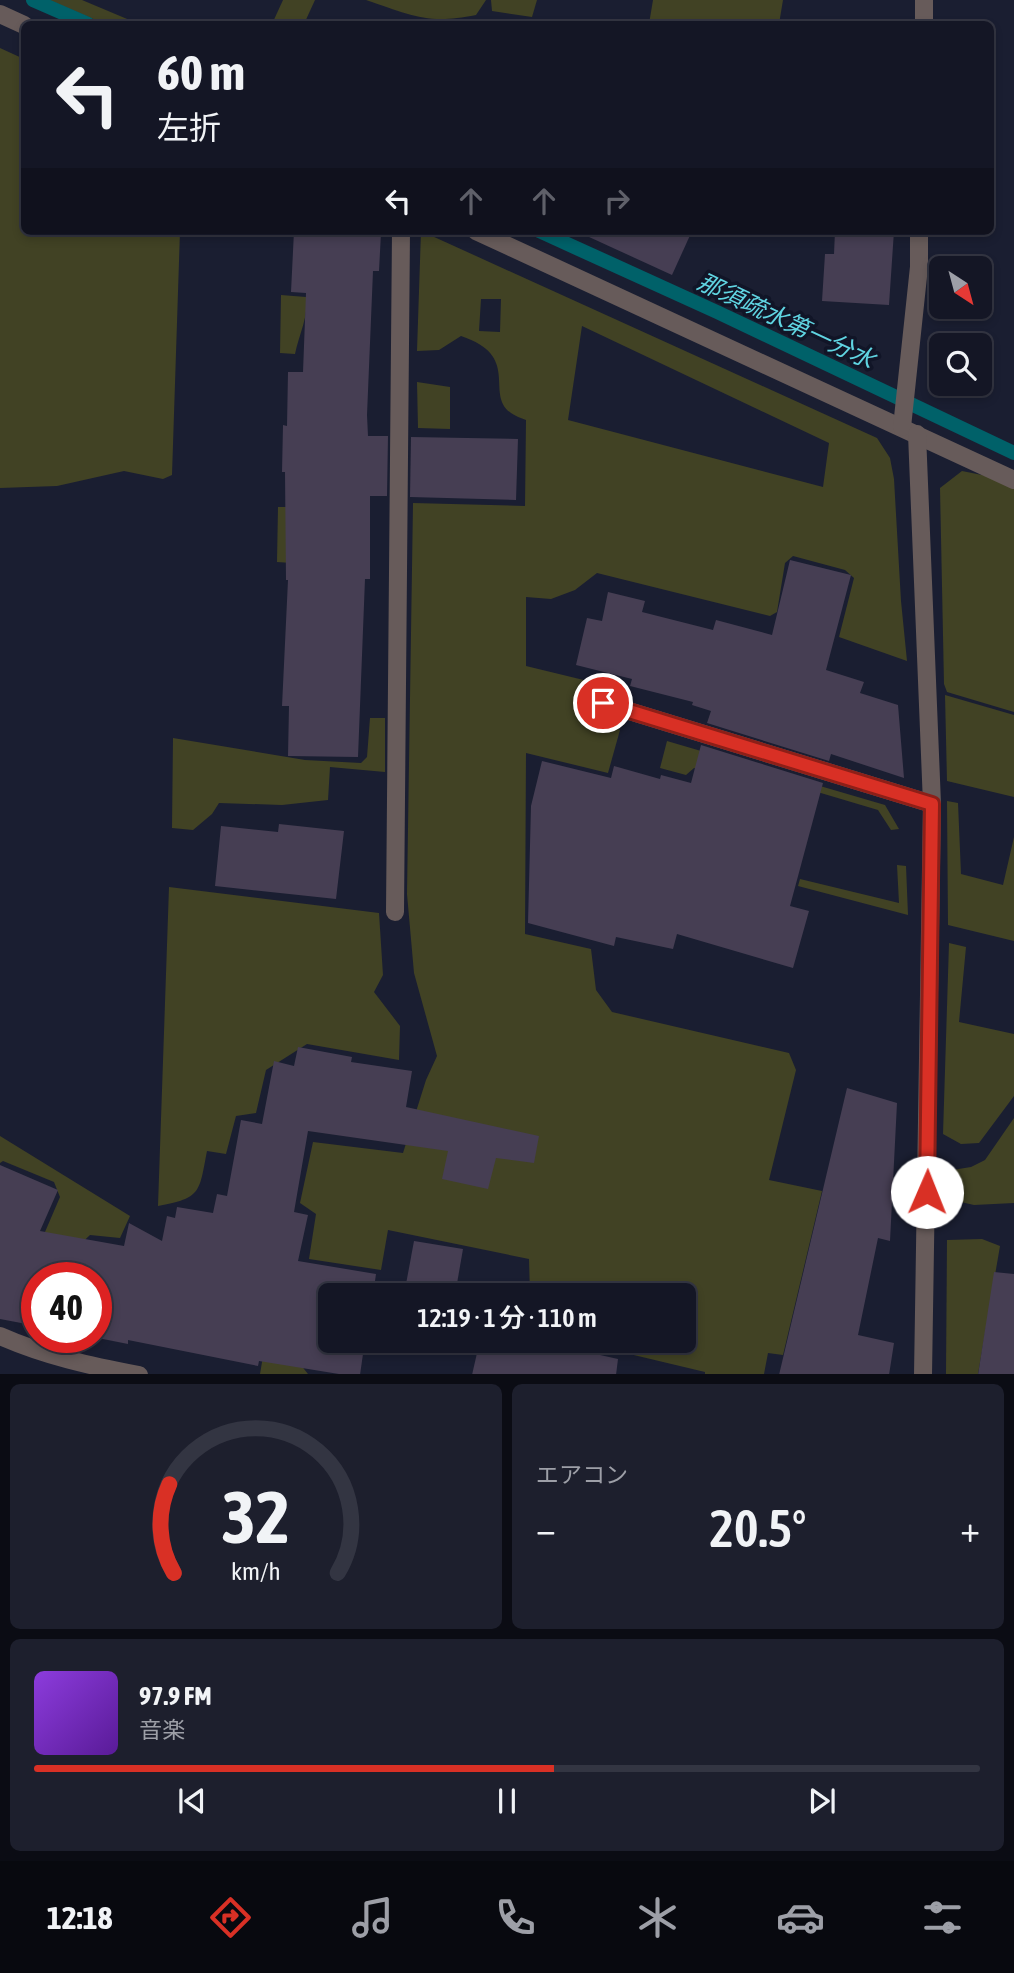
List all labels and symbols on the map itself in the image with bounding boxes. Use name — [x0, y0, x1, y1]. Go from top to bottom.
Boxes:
north arrow — [929, 256, 992, 318]
water label: 那須疏水第一分水 — [694, 268, 882, 375]
pin — [573, 673, 633, 733]
position arrow — [890, 1155, 964, 1229]
speed limit sign: 40 — [21, 1262, 112, 1353]

